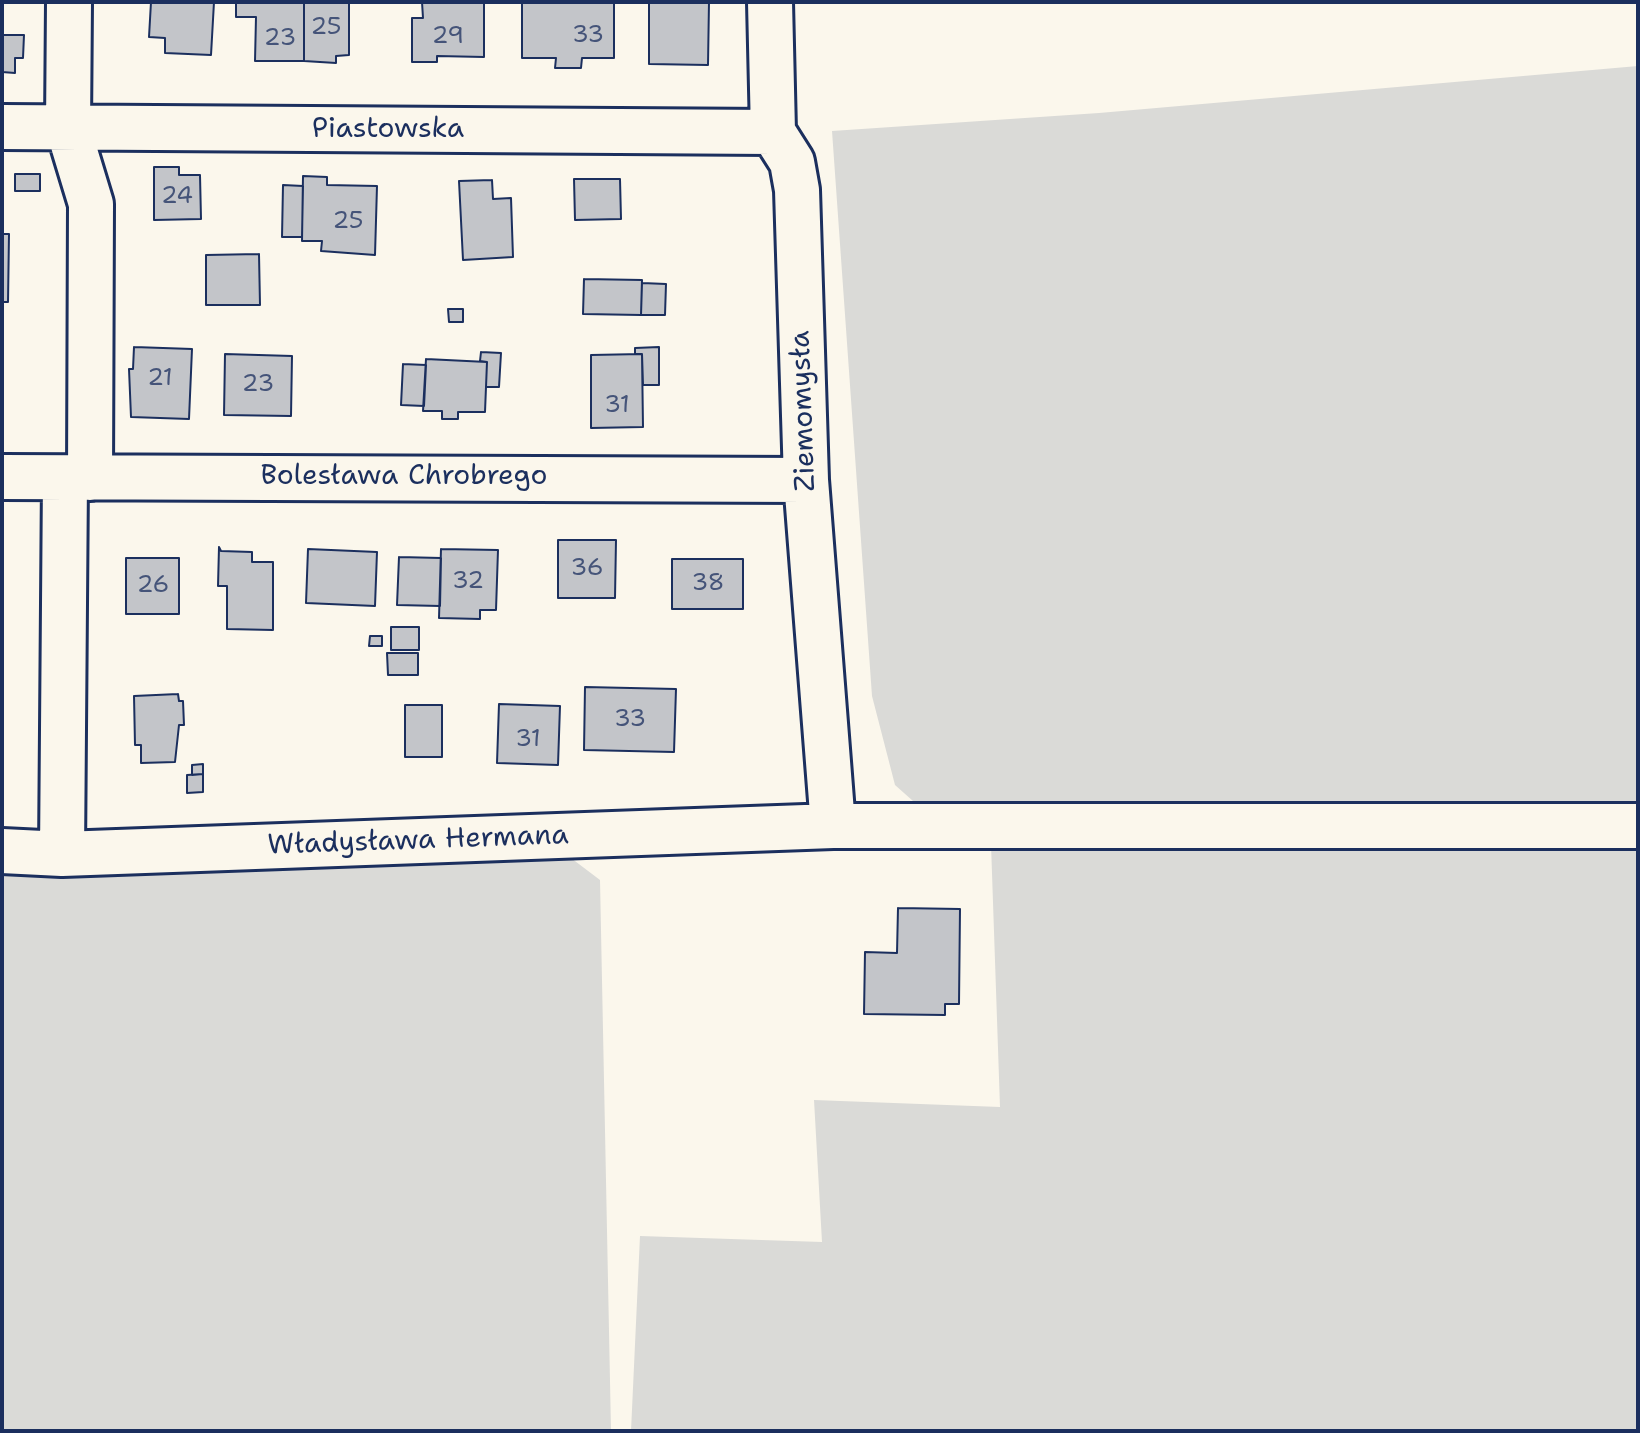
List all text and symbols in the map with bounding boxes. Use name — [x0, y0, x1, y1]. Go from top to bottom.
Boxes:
house number: 25 — [310, 14, 342, 42]
house number: 33 — [572, 22, 604, 50]
house number: 29 — [432, 23, 464, 51]
house number: 23 — [264, 25, 296, 53]
street label: Piastowska — [312, 113, 464, 147]
house number: 24 — [161, 183, 193, 211]
house number: 25 — [332, 208, 364, 236]
street label: Ziemomysła — [784, 330, 824, 492]
house number: 21 — [147, 365, 173, 393]
house number: 23 — [242, 371, 274, 399]
house number: 31 — [604, 392, 630, 420]
street label: Bolesława Chrobrego — [261, 460, 547, 494]
house number: 36 — [571, 555, 603, 583]
house number: 32 — [452, 568, 484, 596]
house number: 38 — [692, 570, 724, 598]
house number: 26 — [137, 572, 169, 600]
house number: 33 — [614, 706, 646, 734]
house number: 31 — [515, 726, 541, 754]
street label: Władysława Hermana — [267, 819, 569, 863]

